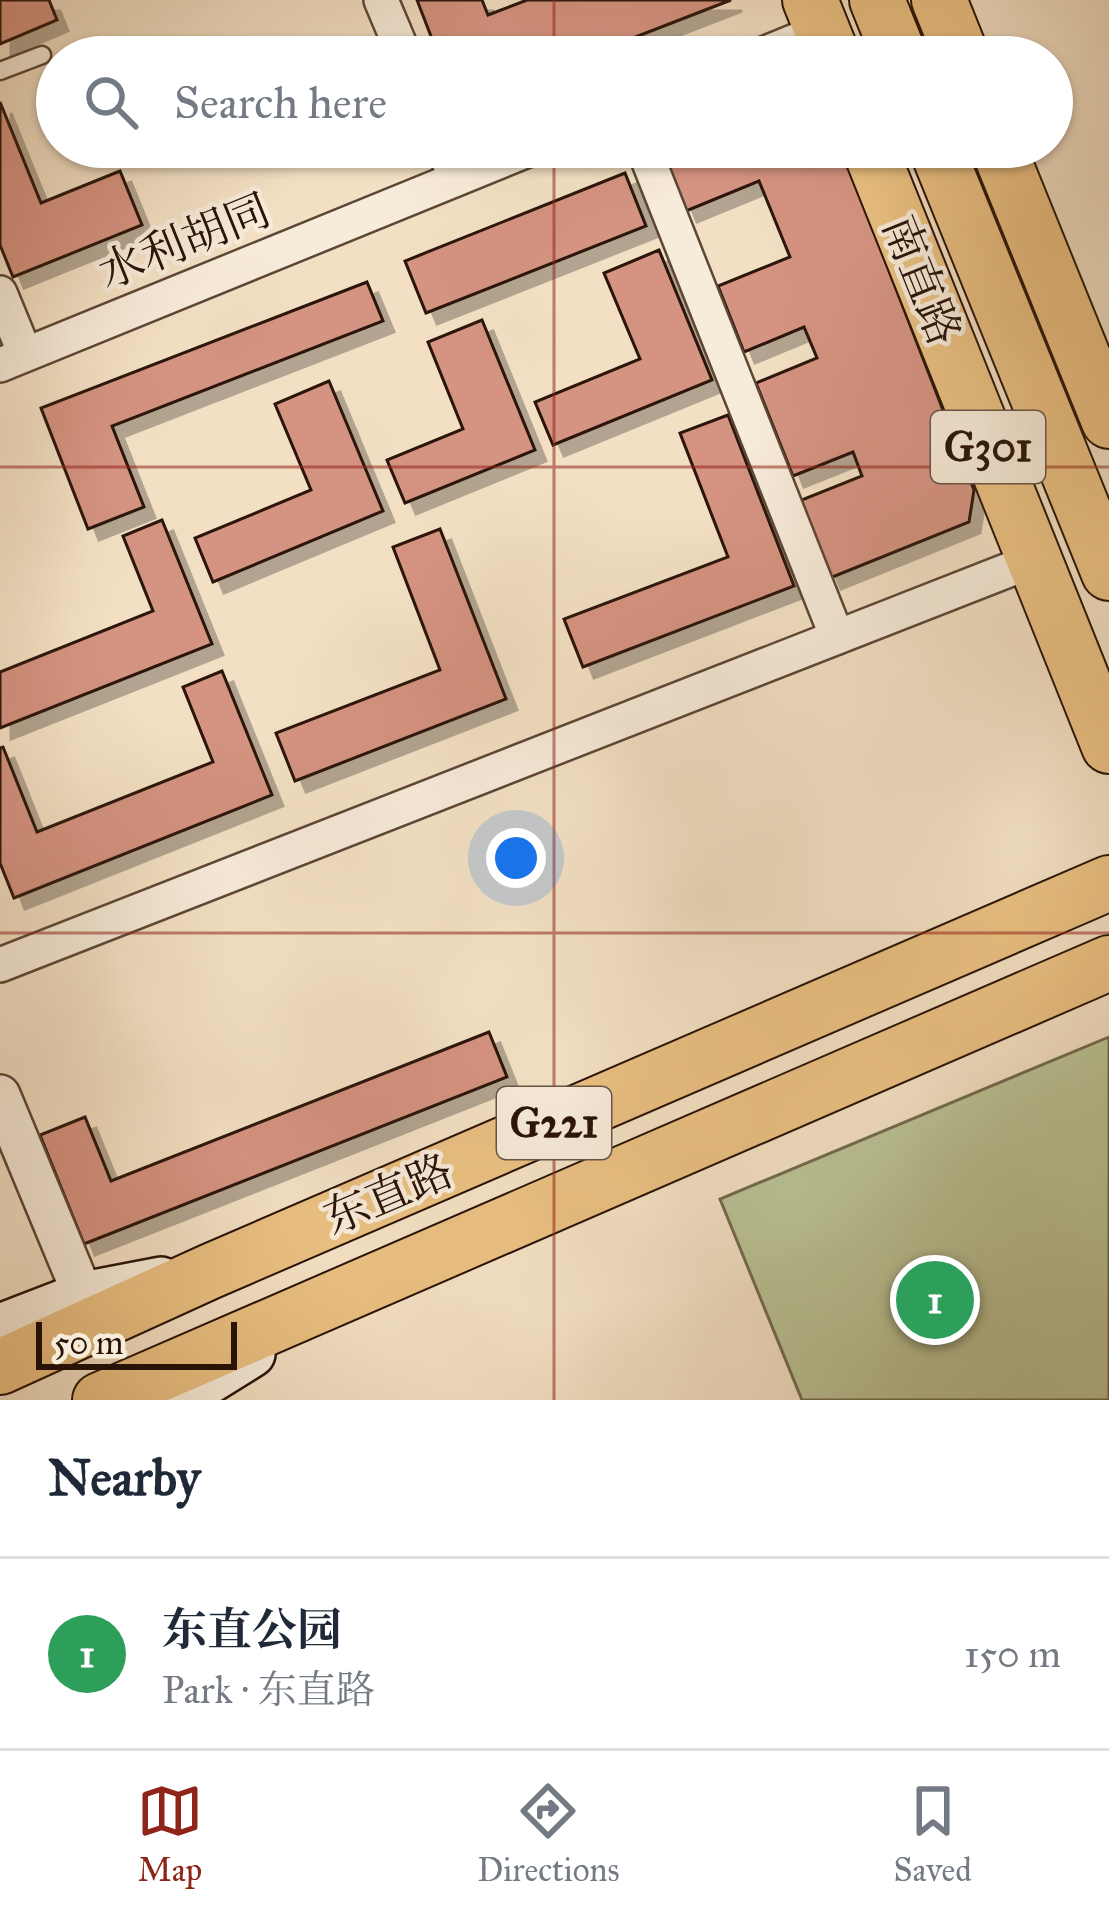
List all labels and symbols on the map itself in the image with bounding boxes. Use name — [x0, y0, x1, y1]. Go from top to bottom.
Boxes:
street label: 水利胡同 — [90, 182, 278, 300]
street label: 南直路 — [871, 207, 973, 353]
road number: G301 — [931, 411, 1045, 483]
your location — [486, 828, 546, 888]
road number: G221 — [497, 1087, 611, 1159]
street label: 东直路 — [315, 1142, 461, 1246]
pin: 1 — [896, 1255, 974, 1345]
scale bar — [36, 1316, 237, 1369]

